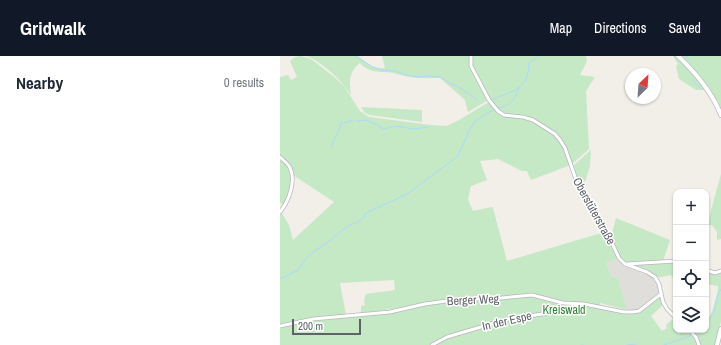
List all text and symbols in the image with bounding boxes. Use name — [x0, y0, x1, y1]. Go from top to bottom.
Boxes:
text: Gridwalk — [20, 15, 86, 41]
text: Map — [550, 19, 572, 37]
text: Directions — [594, 19, 646, 37]
text: Saved — [668, 19, 701, 37]
north arrow — [625, 68, 661, 104]
text: Nearby — [16, 71, 63, 94]
text: 0 results — [224, 74, 264, 91]
street label: Oberstüterstraße — [569, 175, 619, 247]
map controls — [673, 189, 709, 333]
button: + — [673, 189, 709, 225]
button: − — [673, 225, 709, 261]
button: locate — [673, 261, 709, 297]
street label: Berger Weg — [446, 291, 500, 309]
button: layers — [673, 297, 709, 333]
park label: Kreiswald — [542, 302, 586, 318]
street label: In der Espe — [481, 308, 533, 334]
scale bar — [292, 317, 361, 336]
text: 200 m — [298, 319, 323, 333]

